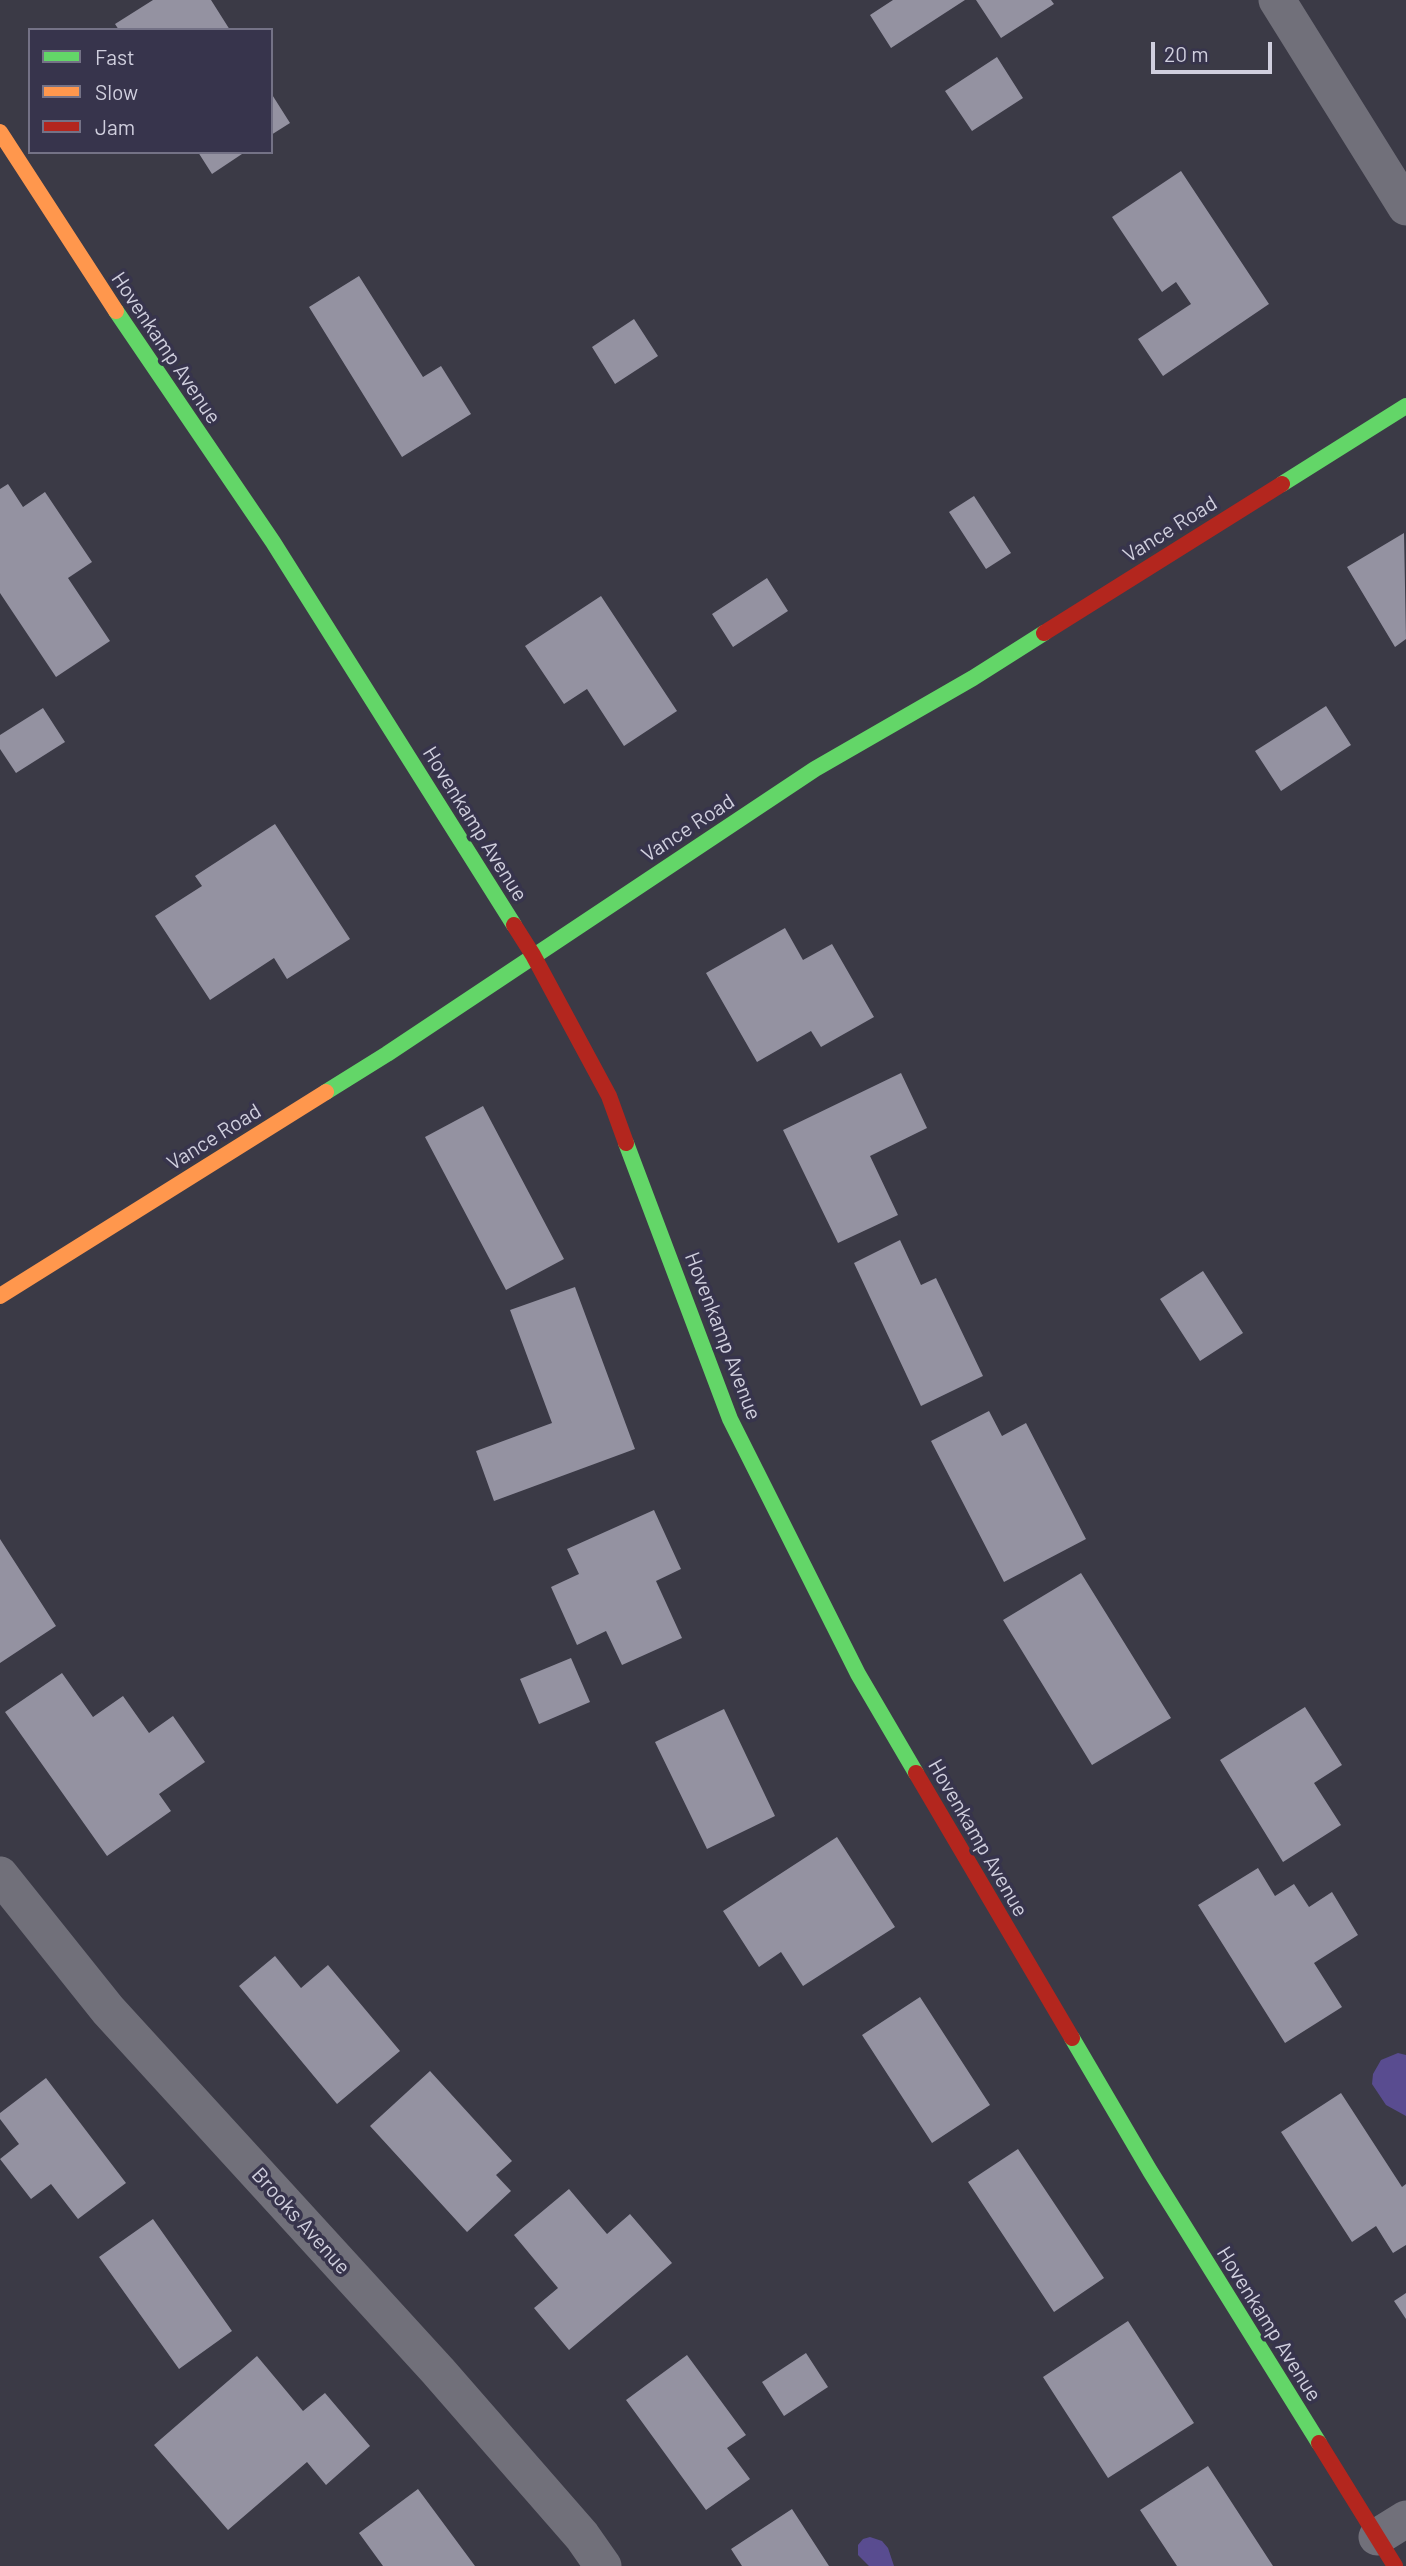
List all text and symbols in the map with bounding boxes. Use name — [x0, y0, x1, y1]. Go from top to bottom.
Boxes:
legend — [28, 28, 273, 154]
scale bar — [1154, 28, 1275, 72]
text: 20 m — [1164, 41, 1209, 66]
text: Fast — [95, 44, 135, 69]
text: Slow — [95, 79, 138, 104]
text: Jam — [95, 114, 135, 139]
street label: Hovenkamp Avenue — [106, 267, 226, 429]
street label: Vance Road — [1118, 490, 1222, 568]
street label: Hovenkamp Avenue — [417, 742, 533, 906]
street label: Vance Road — [637, 789, 739, 867]
street label: Vance Road — [162, 1098, 266, 1176]
street label: Hovenkamp Avenue — [679, 1248, 767, 1424]
street label: Hovenkamp Avenue — [923, 1755, 1033, 1921]
street label: Brooks Avenue — [246, 2162, 356, 2280]
street label: Hovenkamp Avenue — [1211, 2242, 1327, 2406]

